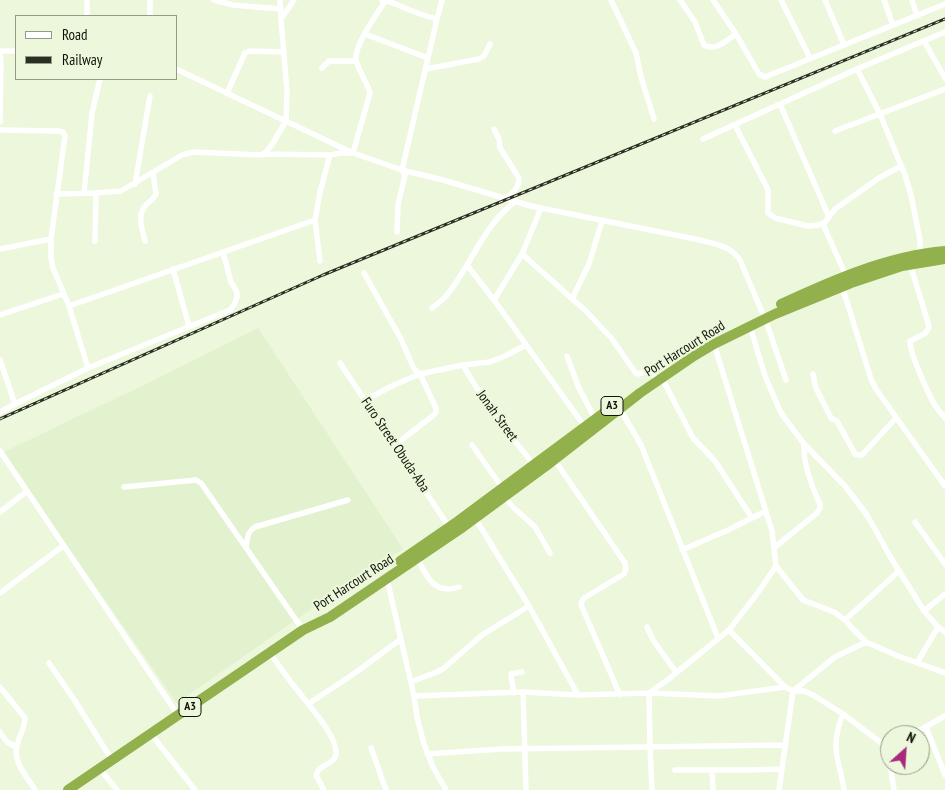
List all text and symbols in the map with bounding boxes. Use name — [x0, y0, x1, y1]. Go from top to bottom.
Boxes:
legend — [15, 15, 178, 80]
text: Road — [62, 25, 88, 44]
text: Railway — [62, 50, 102, 69]
street label: Port Harcourt Road — [642, 318, 728, 380]
street label: Jonah Street — [473, 387, 521, 445]
street label: Furo Street Obuda-Aba — [357, 395, 433, 495]
road number: A3 — [601, 396, 623, 416]
street label: Port Harcourt Road — [311, 551, 397, 615]
road number: A3 — [179, 698, 201, 716]
north arrow — [880, 725, 930, 775]
text: N — [904, 728, 918, 747]

